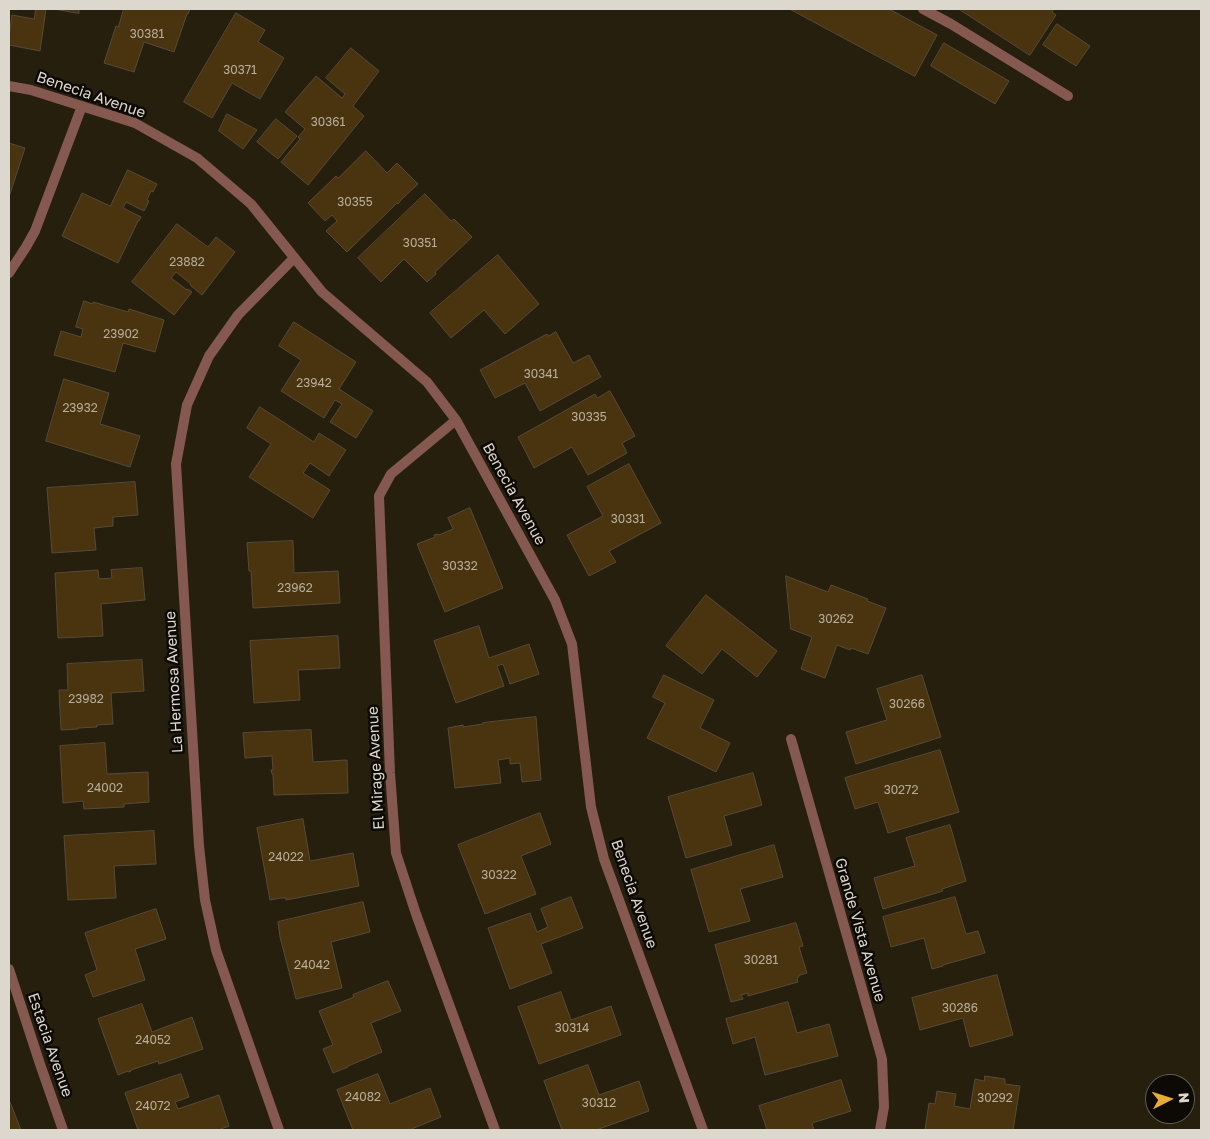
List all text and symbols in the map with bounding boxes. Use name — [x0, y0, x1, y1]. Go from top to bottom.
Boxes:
house number: 30381 — [130, 27, 164, 41]
house number: 30371 — [223, 63, 257, 77]
street label: Benecia Avenue — [34, 68, 148, 122]
house number: 30361 — [311, 115, 345, 129]
house number: 30355 — [337, 195, 373, 209]
house number: 30351 — [403, 236, 437, 250]
house number: 23882 — [169, 255, 205, 269]
house number: 23902 — [103, 327, 139, 341]
house number: 30341 — [524, 367, 558, 381]
house number: 23942 — [296, 376, 332, 390]
house number: 23932 — [62, 401, 98, 415]
house number: 30335 — [571, 410, 607, 424]
street label: Benecia Avenue — [478, 440, 550, 548]
house number: 30331 — [611, 512, 645, 526]
house number: 30332 — [442, 559, 478, 573]
house number: 23962 — [277, 581, 313, 595]
street label: La Hermosa Avenue — [161, 610, 187, 754]
house number: 30262 — [818, 612, 854, 626]
house number: 23982 — [68, 692, 104, 706]
house number: 30266 — [889, 697, 925, 711]
street label: El Mirage Avenue — [364, 706, 388, 830]
house number: 24002 — [87, 781, 123, 795]
house number: 30272 — [884, 783, 918, 797]
street label: Benecia Avenue — [607, 837, 661, 951]
house number: 24022 — [268, 850, 304, 864]
street label: Grande Vista Avenue — [831, 856, 889, 1004]
house number: 30322 — [481, 868, 517, 882]
house number: 30281 — [744, 953, 778, 967]
house number: 24042 — [294, 958, 330, 972]
street label: Estacia Avenue — [24, 991, 76, 1099]
house number: 30286 — [942, 1001, 978, 1015]
house number: 30314 — [555, 1021, 589, 1035]
house number: 24052 — [135, 1033, 171, 1047]
north arrow — [1145, 1074, 1195, 1124]
house number: 24082 — [345, 1090, 381, 1104]
house number: 30292 — [977, 1091, 1013, 1105]
text: N — [1176, 1092, 1193, 1104]
house number: 30312 — [582, 1096, 616, 1110]
house number: 24072 — [135, 1099, 171, 1113]

